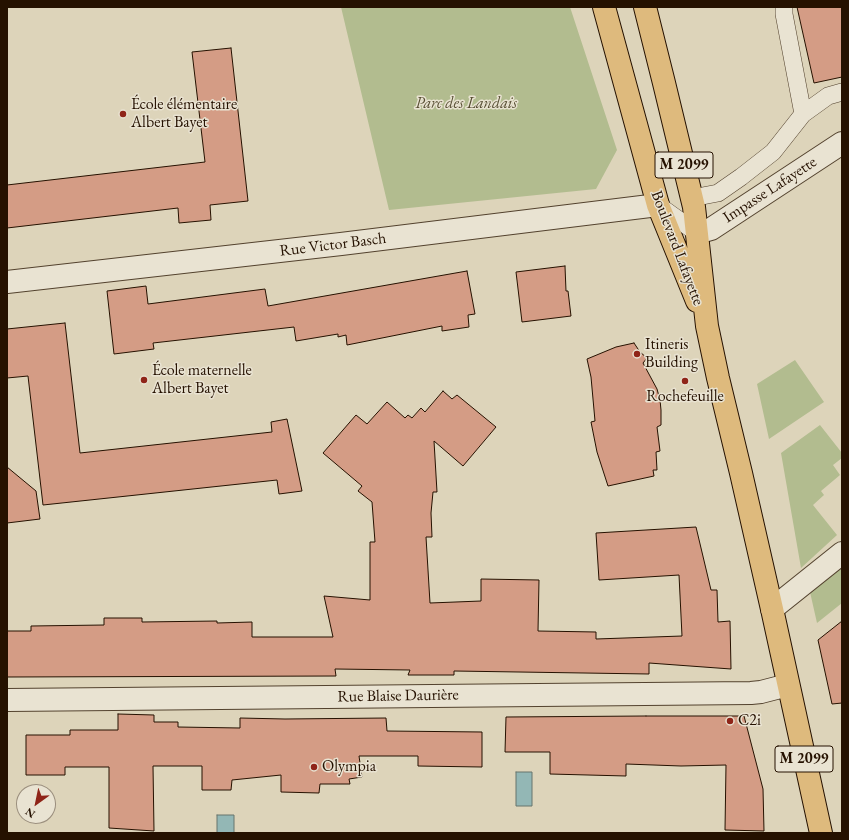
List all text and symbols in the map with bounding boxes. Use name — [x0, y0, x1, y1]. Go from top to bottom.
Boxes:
park label: Parc des Landais — [415, 94, 517, 114]
place label: École élémentaire Albert Bayet — [131, 95, 237, 133]
marker: École élémentaire Albert Bayet — [118, 109, 128, 119]
road number: M 2099 — [655, 152, 713, 178]
street label: Impasse Lafayette — [720, 153, 820, 227]
street label: Boulevard Lafayette — [646, 188, 708, 308]
street label: Rue Victor Basch — [279, 229, 387, 261]
place label: Itineris Building — [645, 335, 698, 373]
marker: Itineris Building — [632, 349, 642, 359]
place label: École maternelle Albert Bayet — [152, 361, 252, 399]
marker: École maternelle Albert Bayet — [139, 375, 149, 385]
marker: Rochefeuille — [680, 376, 690, 386]
place label: Rochefeuille — [646, 387, 724, 407]
street label: Rue Blaise Daurière — [337, 685, 459, 707]
place label: C2i — [738, 711, 761, 731]
marker: C2i — [725, 716, 735, 726]
road number: M 2099 — [775, 746, 833, 772]
place label: Olympia — [322, 757, 376, 777]
marker: Olympia — [309, 762, 319, 772]
north arrow — [16, 784, 56, 824]
text: N — [22, 805, 38, 822]

